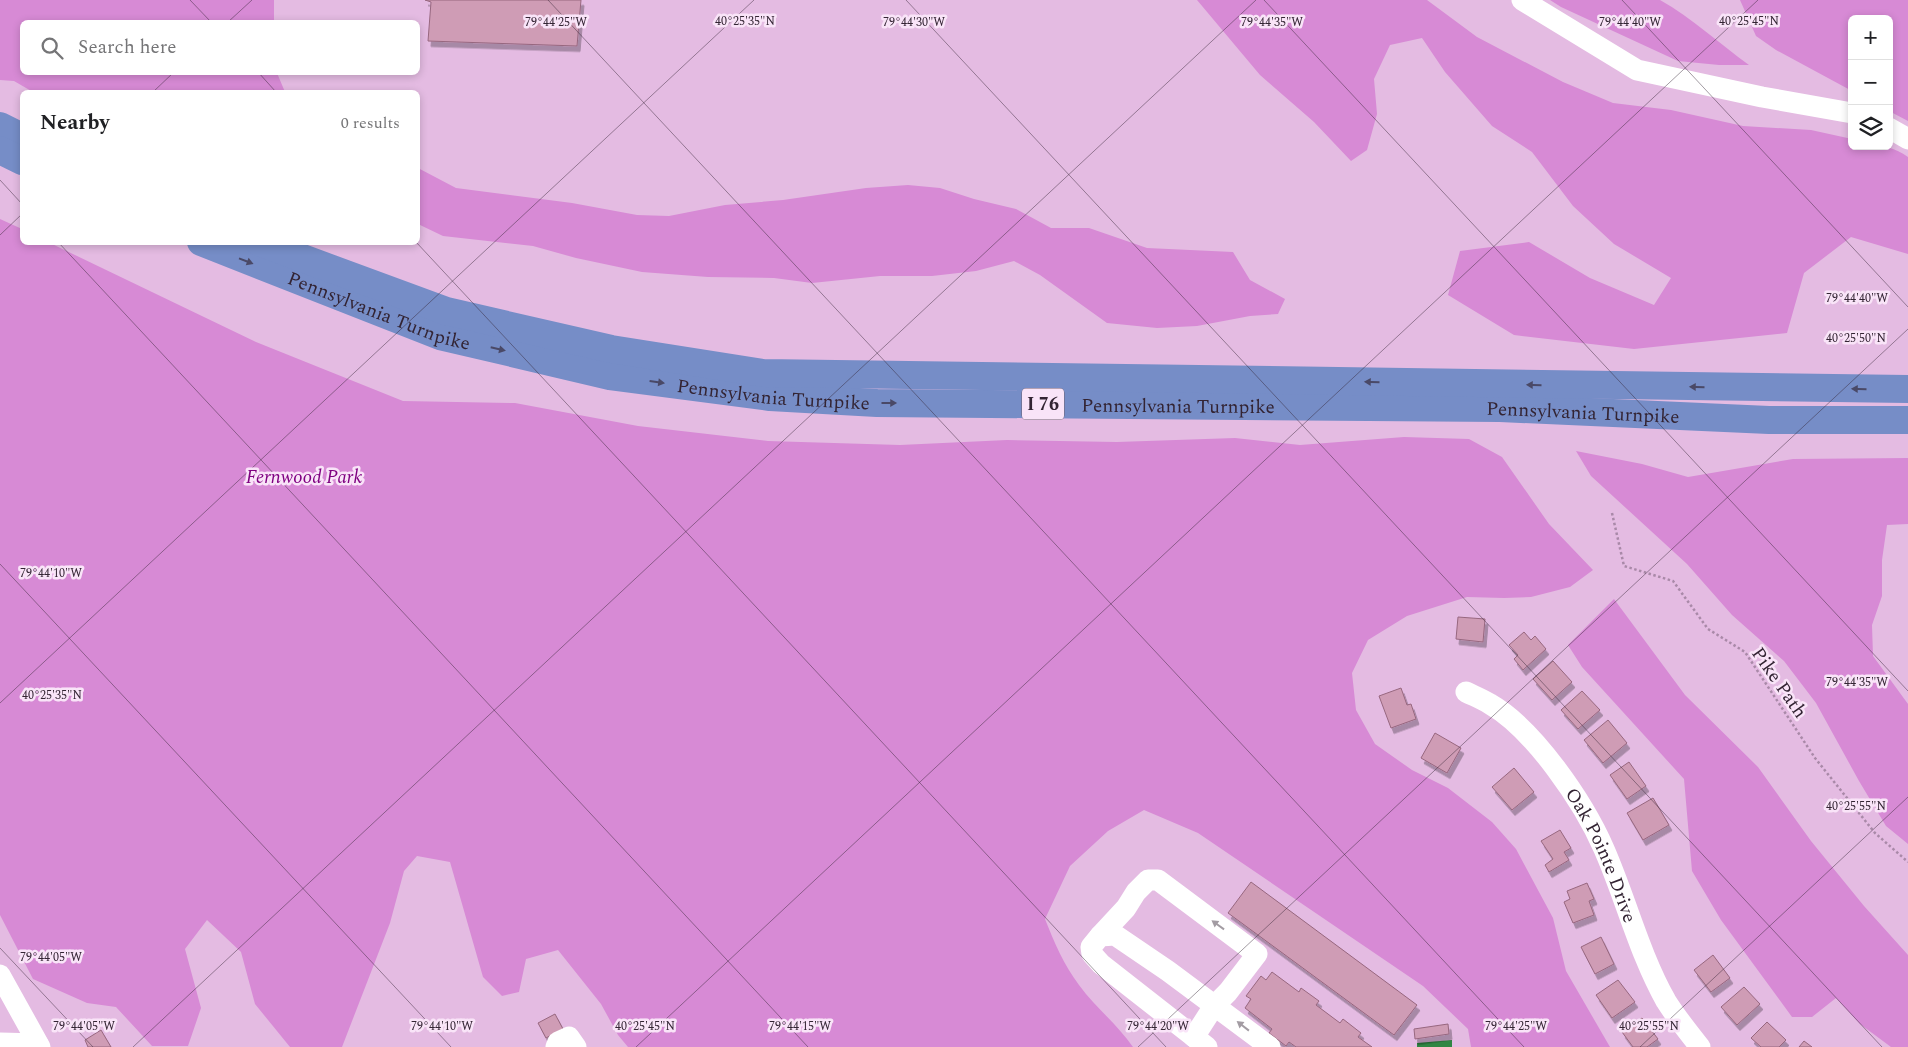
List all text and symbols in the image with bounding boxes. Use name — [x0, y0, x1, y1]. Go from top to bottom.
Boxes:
text: 40°25'35"N — [715, 12, 775, 31]
text: 40°25'45"N — [1719, 12, 1779, 31]
text: 79°44'25"W — [525, 13, 587, 32]
text: 79°44'30"W — [883, 13, 945, 32]
text: 79°44'35"W — [1241, 13, 1303, 32]
text: 79°44'40"W — [1599, 13, 1661, 32]
map controls — [1848, 15, 1893, 150]
button: + — [1848, 15, 1893, 60]
search box — [20, 20, 420, 75]
text: Search here — [78, 33, 177, 62]
icon: search — [38, 34, 66, 62]
button: − — [1848, 60, 1893, 105]
button: layers — [1848, 105, 1893, 150]
text: Nearby — [40, 107, 110, 139]
text: 0 results — [341, 111, 400, 135]
one-way arrow — [239, 258, 254, 265]
street label: Pennsylvania Turnpike — [283, 264, 473, 359]
text: 79°44'40"W — [1826, 289, 1888, 308]
text: 40°25'50"N — [1826, 329, 1886, 348]
one-way arrow — [491, 345, 506, 353]
street label: Pennsylvania Turnpike — [675, 372, 870, 419]
one-way arrow — [650, 378, 666, 386]
one-way arrow — [1364, 378, 1380, 386]
one-way arrow — [1526, 380, 1542, 388]
one-way arrow — [1689, 383, 1705, 391]
one-way arrow — [1851, 385, 1867, 393]
road number: I 76 — [1022, 388, 1064, 419]
street label: Pennsylvania Turnpike — [1081, 392, 1275, 422]
street label: Pennsylvania Turnpike — [1486, 395, 1680, 432]
one-way arrow — [881, 399, 897, 407]
park label: Fernwood Park — [246, 463, 362, 492]
text: 79°44'10"W — [20, 564, 82, 583]
street label: Pike Path — [1744, 641, 1814, 724]
text: 79°44'35"W — [1826, 673, 1888, 692]
text: 40°25'35"N — [22, 686, 82, 705]
street label: Oak Pointe Drive — [1557, 782, 1644, 927]
text: 40°25'55"N — [1826, 797, 1886, 816]
one-way arrow — [1212, 919, 1225, 930]
text: 79°44'05"W — [20, 948, 82, 967]
text: 79°44'05"W — [53, 1017, 115, 1036]
text: 79°44'10"W — [411, 1017, 473, 1036]
text: 40°25'45"N — [615, 1017, 675, 1036]
text: 79°44'15"W — [769, 1017, 831, 1036]
text: 79°44'20"W — [1127, 1017, 1189, 1036]
text: 79°44'25"W — [1485, 1017, 1547, 1036]
text: 40°25'55"N — [1619, 1017, 1679, 1036]
one-way arrow — [1237, 1020, 1250, 1031]

